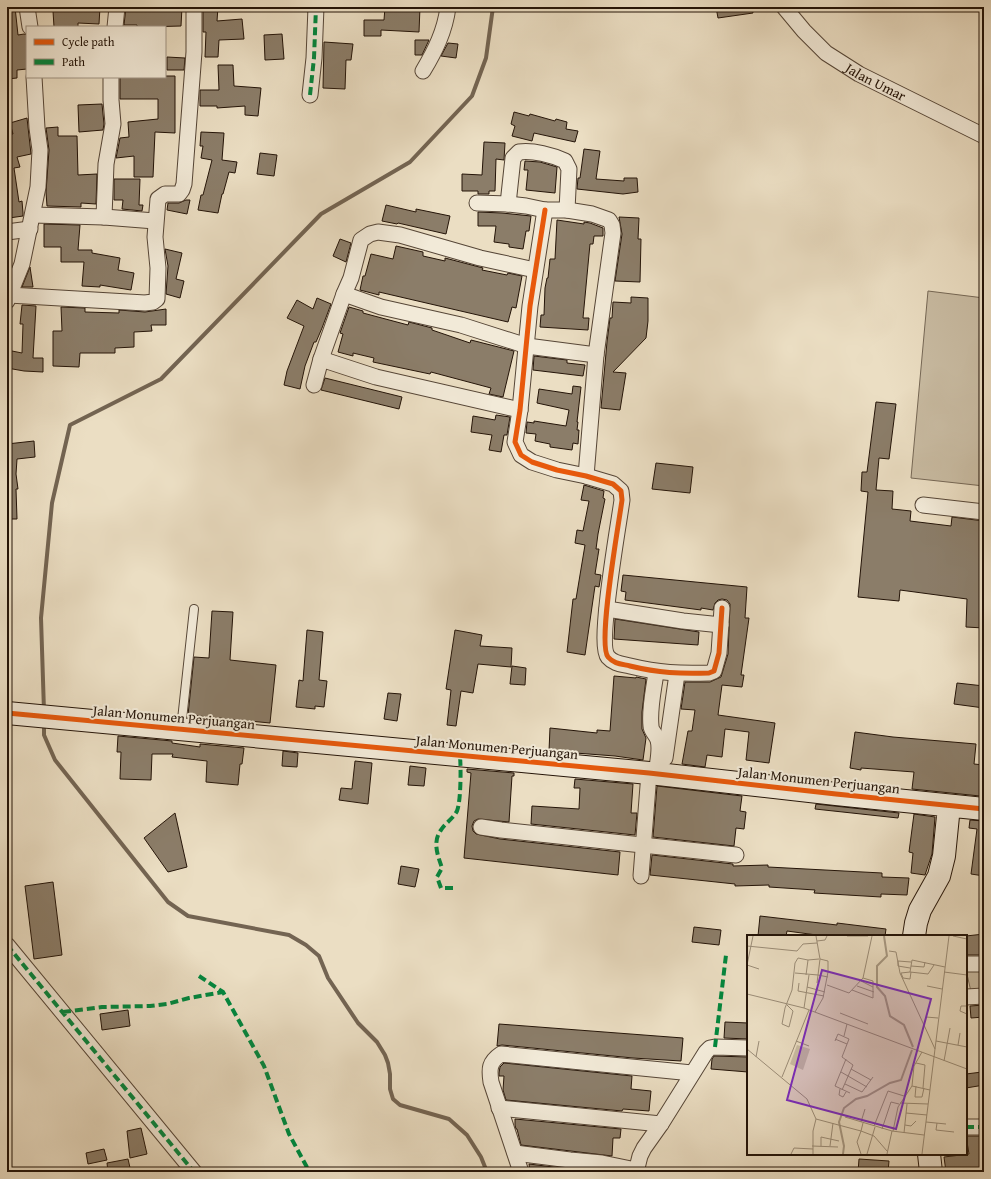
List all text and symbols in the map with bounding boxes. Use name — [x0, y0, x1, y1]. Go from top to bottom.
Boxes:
legend — [26, 26, 166, 78]
text: Cycle path — [62, 33, 115, 50]
text: Path — [62, 53, 85, 70]
street label: Jalan Umar — [840, 57, 910, 106]
street label: Jalan Monumen Perjuangan — [90, 700, 256, 734]
street label: Jalan Monumen Perjuangan — [413, 730, 579, 764]
street label: Jalan Monumen Perjuangan — [735, 761, 901, 798]
inset map — [747, 935, 967, 1155]

